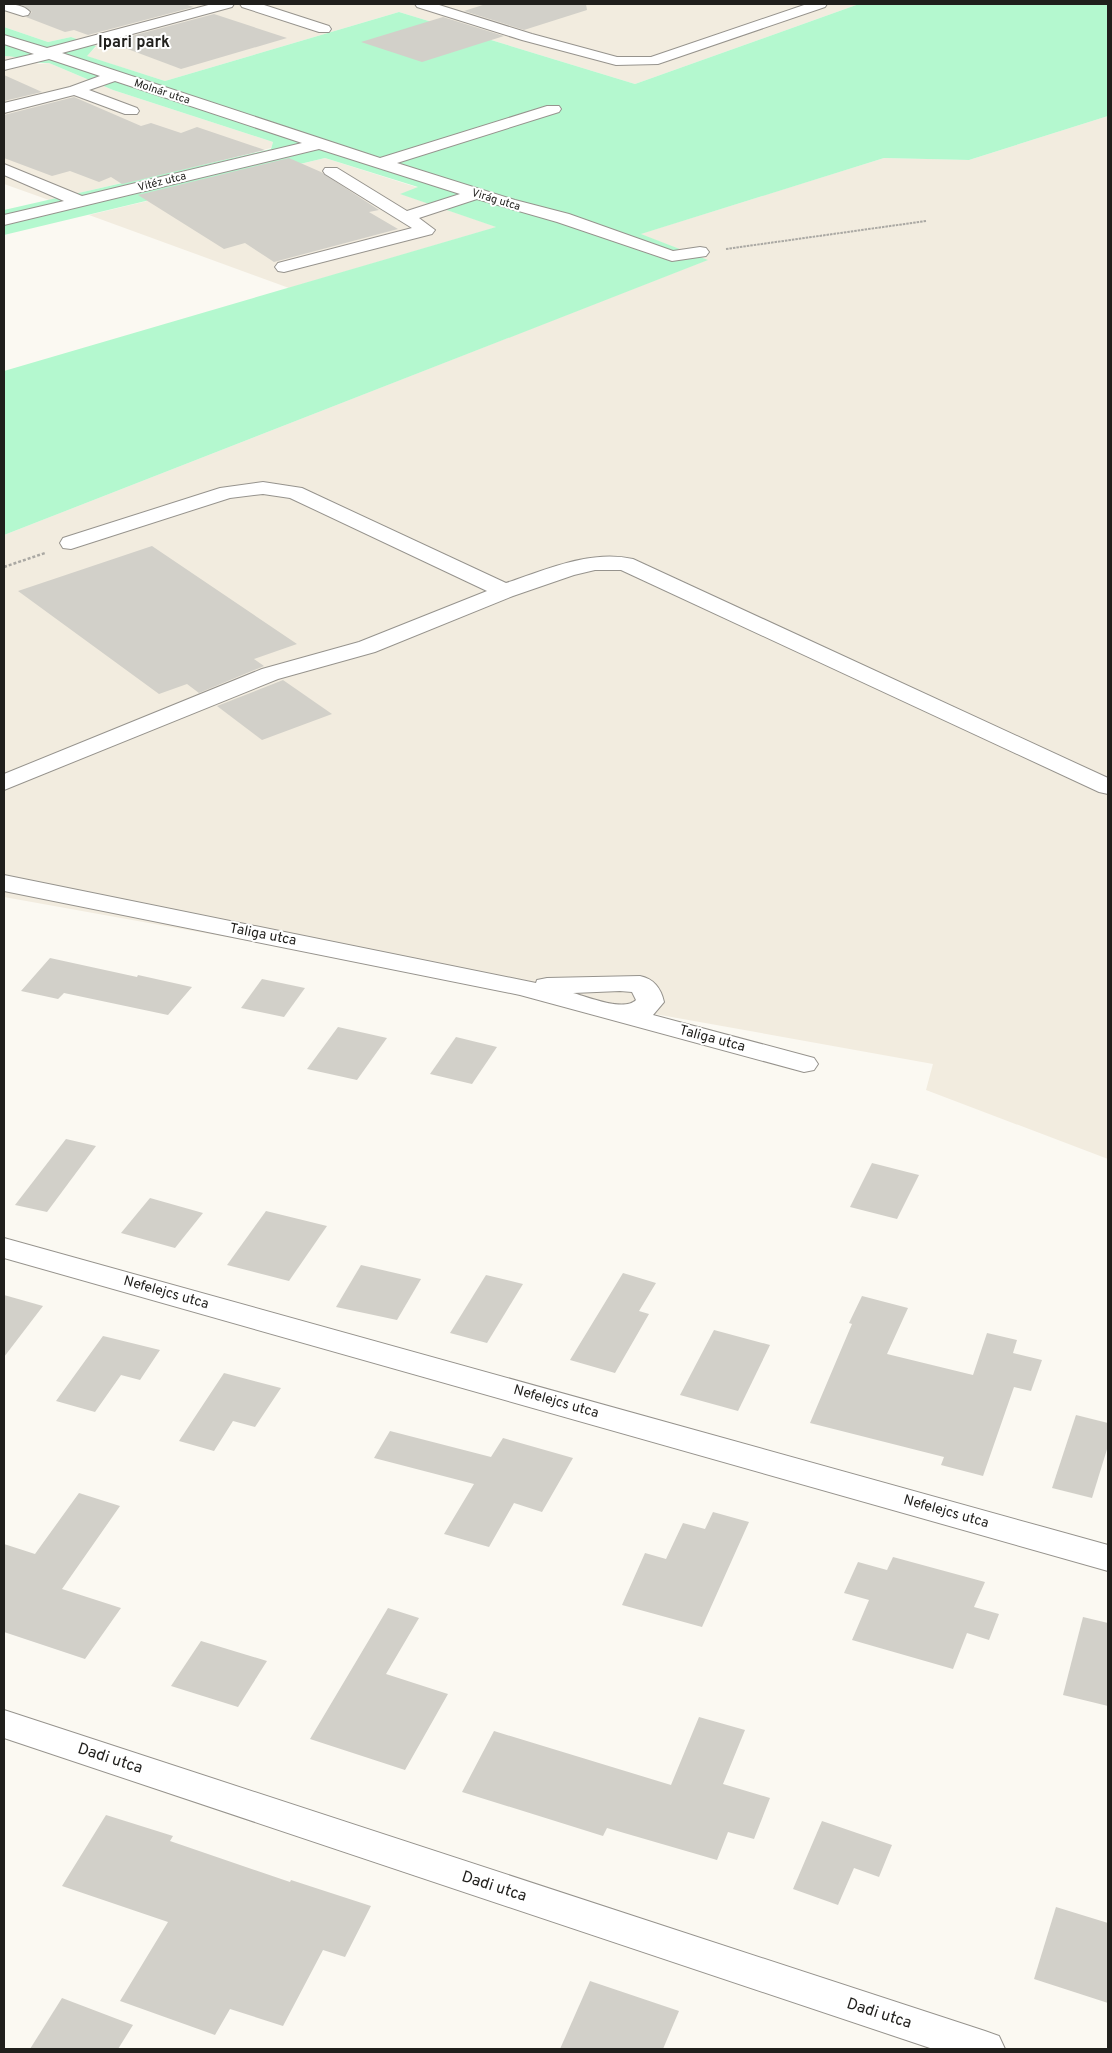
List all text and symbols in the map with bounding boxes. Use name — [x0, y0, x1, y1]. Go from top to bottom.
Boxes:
district label: Ipari park — [98, 33, 170, 53]
street label: Molnár utca — [132, 76, 192, 108]
street label: Vitéz utca — [136, 169, 188, 195]
street label: Virág utca — [470, 186, 522, 214]
street label: Taliga utca — [228, 920, 298, 950]
street label: Taliga utca — [677, 1022, 747, 1056]
street label: Nefelejcs utca — [121, 1273, 211, 1313]
street label: Nefelejcs utca — [511, 1382, 601, 1422]
street label: Nefelejcs utca — [901, 1492, 991, 1532]
street label: Dadi utca — [75, 1739, 145, 1779]
street label: Dadi utca — [459, 1867, 529, 1907]
street label: Dadi utca — [844, 1994, 914, 2034]

